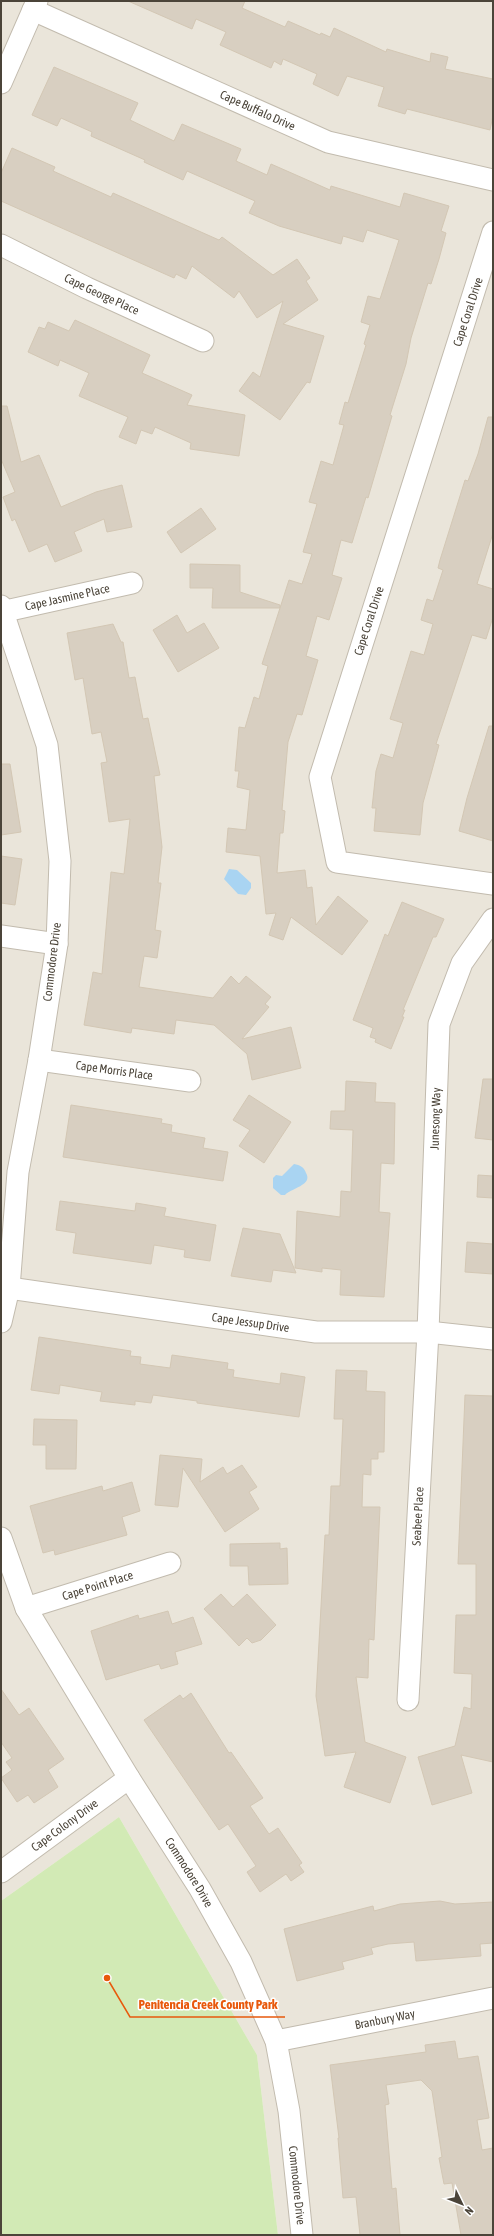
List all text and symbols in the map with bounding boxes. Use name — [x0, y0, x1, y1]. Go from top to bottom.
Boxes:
street label: Cape Buffalo Drive — [218, 88, 297, 133]
street label: Cape George Place — [62, 271, 141, 318]
street label: Cape Coral Drive — [450, 276, 486, 348]
street label: Cape Jasmine Place — [24, 581, 111, 613]
street label: Cape Coral Drive — [351, 585, 387, 657]
street label: Commodore Drive — [40, 922, 64, 1002]
street label: Cape Morris Place — [75, 1058, 154, 1083]
street label: Junesong Way — [428, 1087, 444, 1150]
street label: Cape Jessup Drive — [211, 1310, 290, 1335]
street label: Seabee Place — [409, 1486, 427, 1546]
street label: Cape Point Place — [60, 1568, 135, 1603]
street label: Cape Colony Drive — [29, 1796, 101, 1854]
street label: Commodore Drive — [162, 1835, 216, 1910]
callout: Penitencia Creek County Park — [130, 1992, 285, 2017]
text: Penitencia Creek County Park — [139, 1997, 278, 2012]
street label: Branbury Way — [354, 2007, 416, 2032]
street label: Commodore Drive — [286, 2145, 308, 2226]
north arrow — [442, 2184, 482, 2224]
text: N — [463, 2204, 476, 2217]

